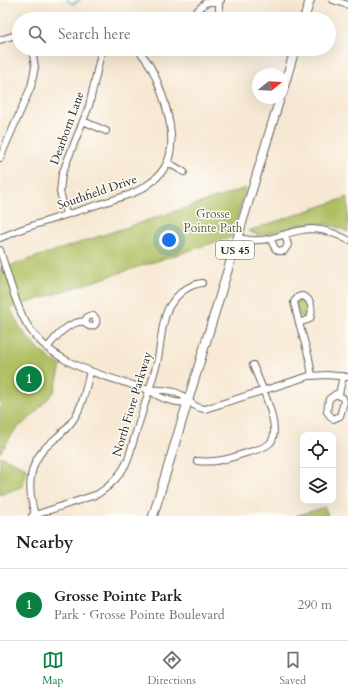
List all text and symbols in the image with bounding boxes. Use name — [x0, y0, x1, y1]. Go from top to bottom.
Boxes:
search box — [12, 12, 336, 56]
icon: search — [26, 23, 48, 45]
text: Search here — [58, 24, 131, 44]
north arrow — [252, 68, 288, 104]
street label: Dearborn Lane — [46, 89, 88, 167]
street label: Southfield Drive — [55, 171, 139, 213]
park label: Grosse Pointe Path — [184, 206, 243, 236]
your location — [159, 230, 179, 250]
road number: US 45 — [216, 241, 254, 259]
street label: North Fiore Parkway — [108, 349, 156, 458]
pin: 1 — [16, 364, 42, 394]
map controls — [300, 432, 336, 504]
button: locate — [300, 432, 336, 468]
button: layers — [300, 468, 336, 504]
text: Nearby — [16, 531, 73, 554]
text: Grosse Pointe Park — [54, 586, 182, 606]
text: 1 — [26, 596, 32, 614]
text: 290 m — [298, 596, 332, 614]
text: Park · Grosse Pointe Boulevard — [54, 606, 225, 624]
tab: Map — [42, 649, 64, 688]
tab: Directions — [147, 649, 196, 688]
tab: Saved — [280, 649, 306, 688]

